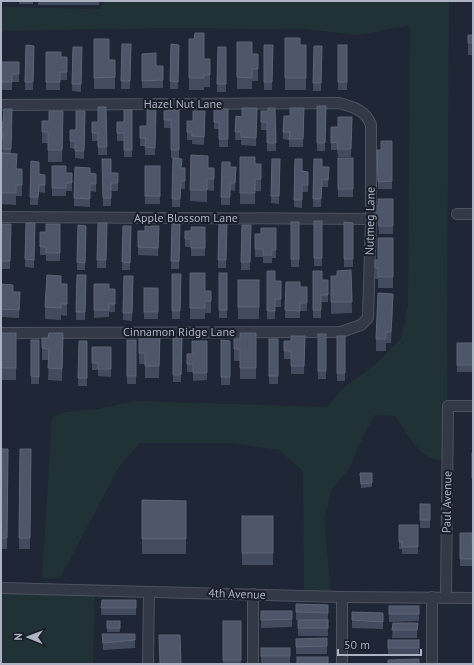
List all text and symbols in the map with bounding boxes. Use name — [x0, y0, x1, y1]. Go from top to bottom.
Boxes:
street label: Hazel Nut Lane — [144, 96, 222, 111]
street label: Nutmeg Lane — [361, 187, 378, 255]
street label: Apple Blossom Lane — [134, 210, 238, 225]
street label: Cinnamon Ridge Lane — [123, 324, 235, 339]
street label: Paul Avenue — [438, 471, 455, 533]
street label: 4th Avenue — [208, 585, 266, 602]
north arrow — [8, 617, 48, 657]
scale bar — [338, 631, 421, 657]
text: N — [11, 633, 25, 641]
text: 50 m — [344, 637, 370, 652]

